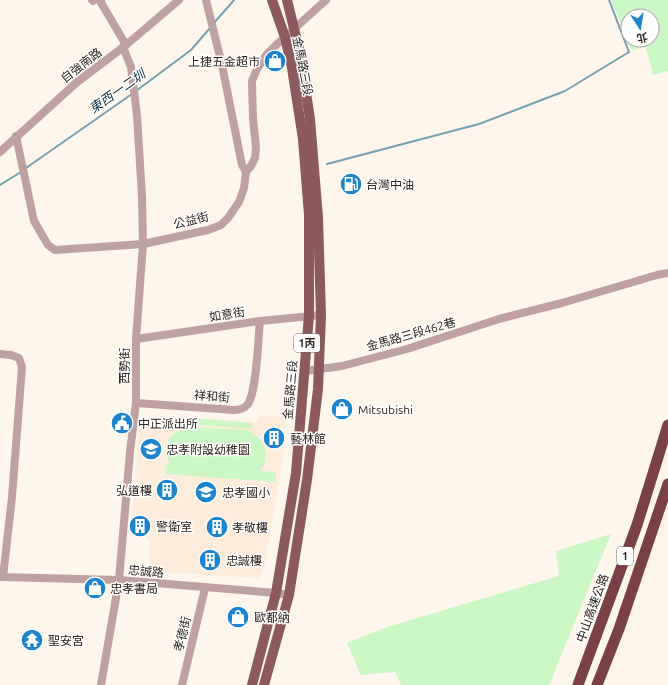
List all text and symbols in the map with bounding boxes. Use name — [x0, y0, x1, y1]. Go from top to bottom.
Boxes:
north arrow — [620, 8, 660, 48]
text: 北 — [635, 31, 649, 45]
street label: 金馬路三段 — [291, 35, 315, 97]
street label: 自強南路 — [58, 45, 104, 85]
shop icon: 上捷五金超市 — [262, 48, 288, 74]
place label: 上捷五金超市 — [188, 55, 260, 68]
water label: 東西一二圳 — [86, 65, 149, 115]
fuel station icon: 台灣中油 — [338, 171, 364, 197]
place label: 台灣中油 — [366, 178, 414, 191]
street label: 公益街 — [172, 209, 210, 231]
street label: 如意街 — [208, 305, 246, 323]
street label: 金馬路三段462巷 — [365, 315, 457, 353]
road number: 1丙 — [294, 334, 320, 352]
street label: 西勢街 — [118, 348, 131, 384]
street label: 金馬路三段 — [281, 360, 299, 420]
street label: 祥和街 — [194, 388, 230, 404]
shop icon: Mitsubishi — [329, 396, 355, 422]
place label: Mitsubishi — [358, 403, 413, 416]
public building icon: 中正派出所 — [109, 410, 135, 436]
place label: 中正派出所 — [138, 417, 198, 430]
building icon: 藝林館 — [261, 425, 287, 451]
place label: 藝林館 — [290, 432, 326, 445]
school or university icon: 忠孝附設幼稚園 — [138, 436, 164, 462]
place label: 忠孝附設幼稚園 — [166, 443, 250, 456]
building icon: 弘道樓 — [154, 477, 180, 503]
school or university icon: 忠孝國小 — [193, 479, 219, 505]
place label: 弘道樓 — [116, 484, 152, 497]
place label: 忠孝國小 — [222, 486, 270, 499]
building icon: 警衛室 — [127, 513, 153, 539]
building icon: 孝敬樓 — [204, 514, 230, 540]
place label: 警衛室 — [156, 520, 192, 533]
place label: 孝敬樓 — [232, 521, 268, 534]
building icon: 忠誠樓 — [197, 547, 223, 573]
road number: 1 — [617, 547, 633, 565]
place label: 忠誠樓 — [226, 554, 262, 567]
street label: 忠誠路 — [127, 563, 165, 579]
street label: 中山高速公路 — [574, 572, 610, 644]
shop icon: 忠孝書局 — [82, 575, 108, 601]
place label: 忠孝書局 — [110, 582, 158, 595]
shop icon: 歐都納 — [225, 604, 251, 630]
place label: 歐都納 — [254, 611, 290, 624]
street label: 孝德街 — [171, 615, 193, 653]
temple icon: 聖安宮 — [19, 627, 45, 653]
place label: 聖安宮 — [48, 634, 84, 647]

